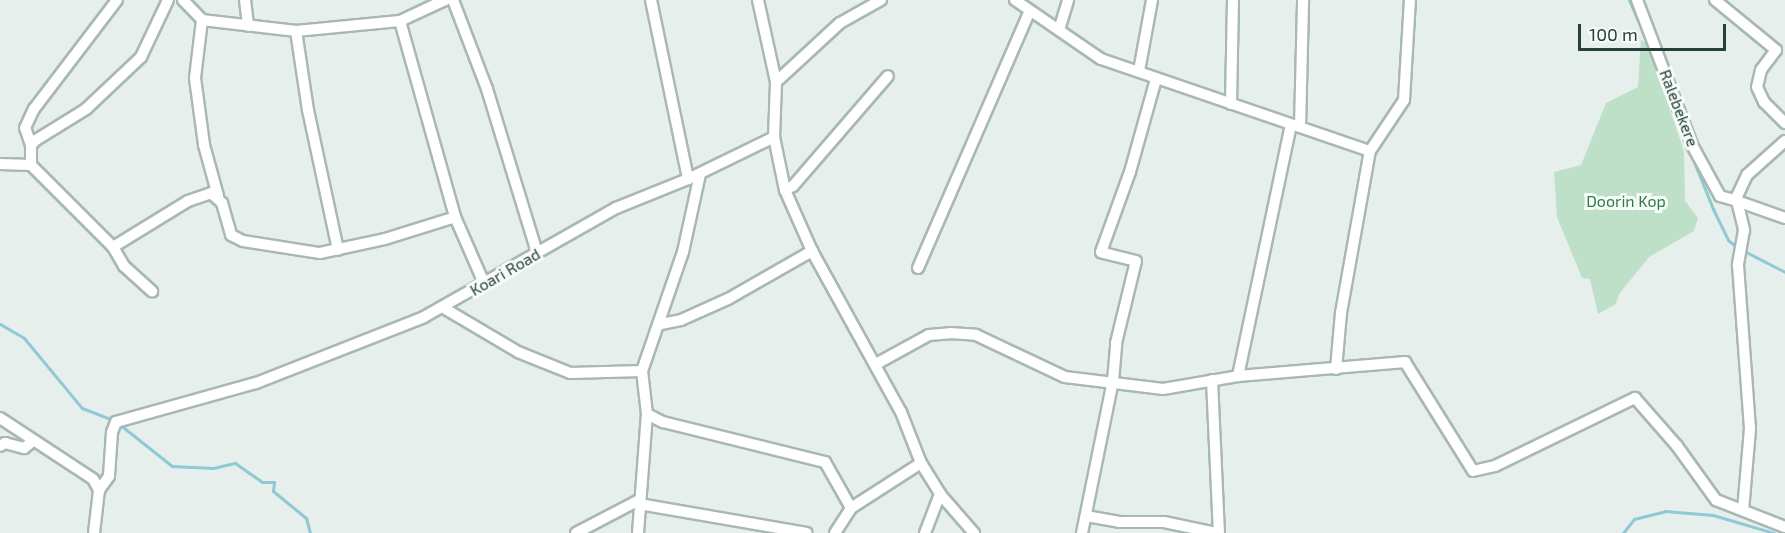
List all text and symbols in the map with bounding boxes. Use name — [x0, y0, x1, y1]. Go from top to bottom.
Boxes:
scale bar — [1581, 12, 1730, 50]
text: 100 m — [1589, 23, 1638, 45]
street label: Ralebekere — [1656, 67, 1702, 149]
park label: Doorin Kop — [1586, 191, 1666, 211]
street label: Koari Road — [466, 244, 544, 300]

